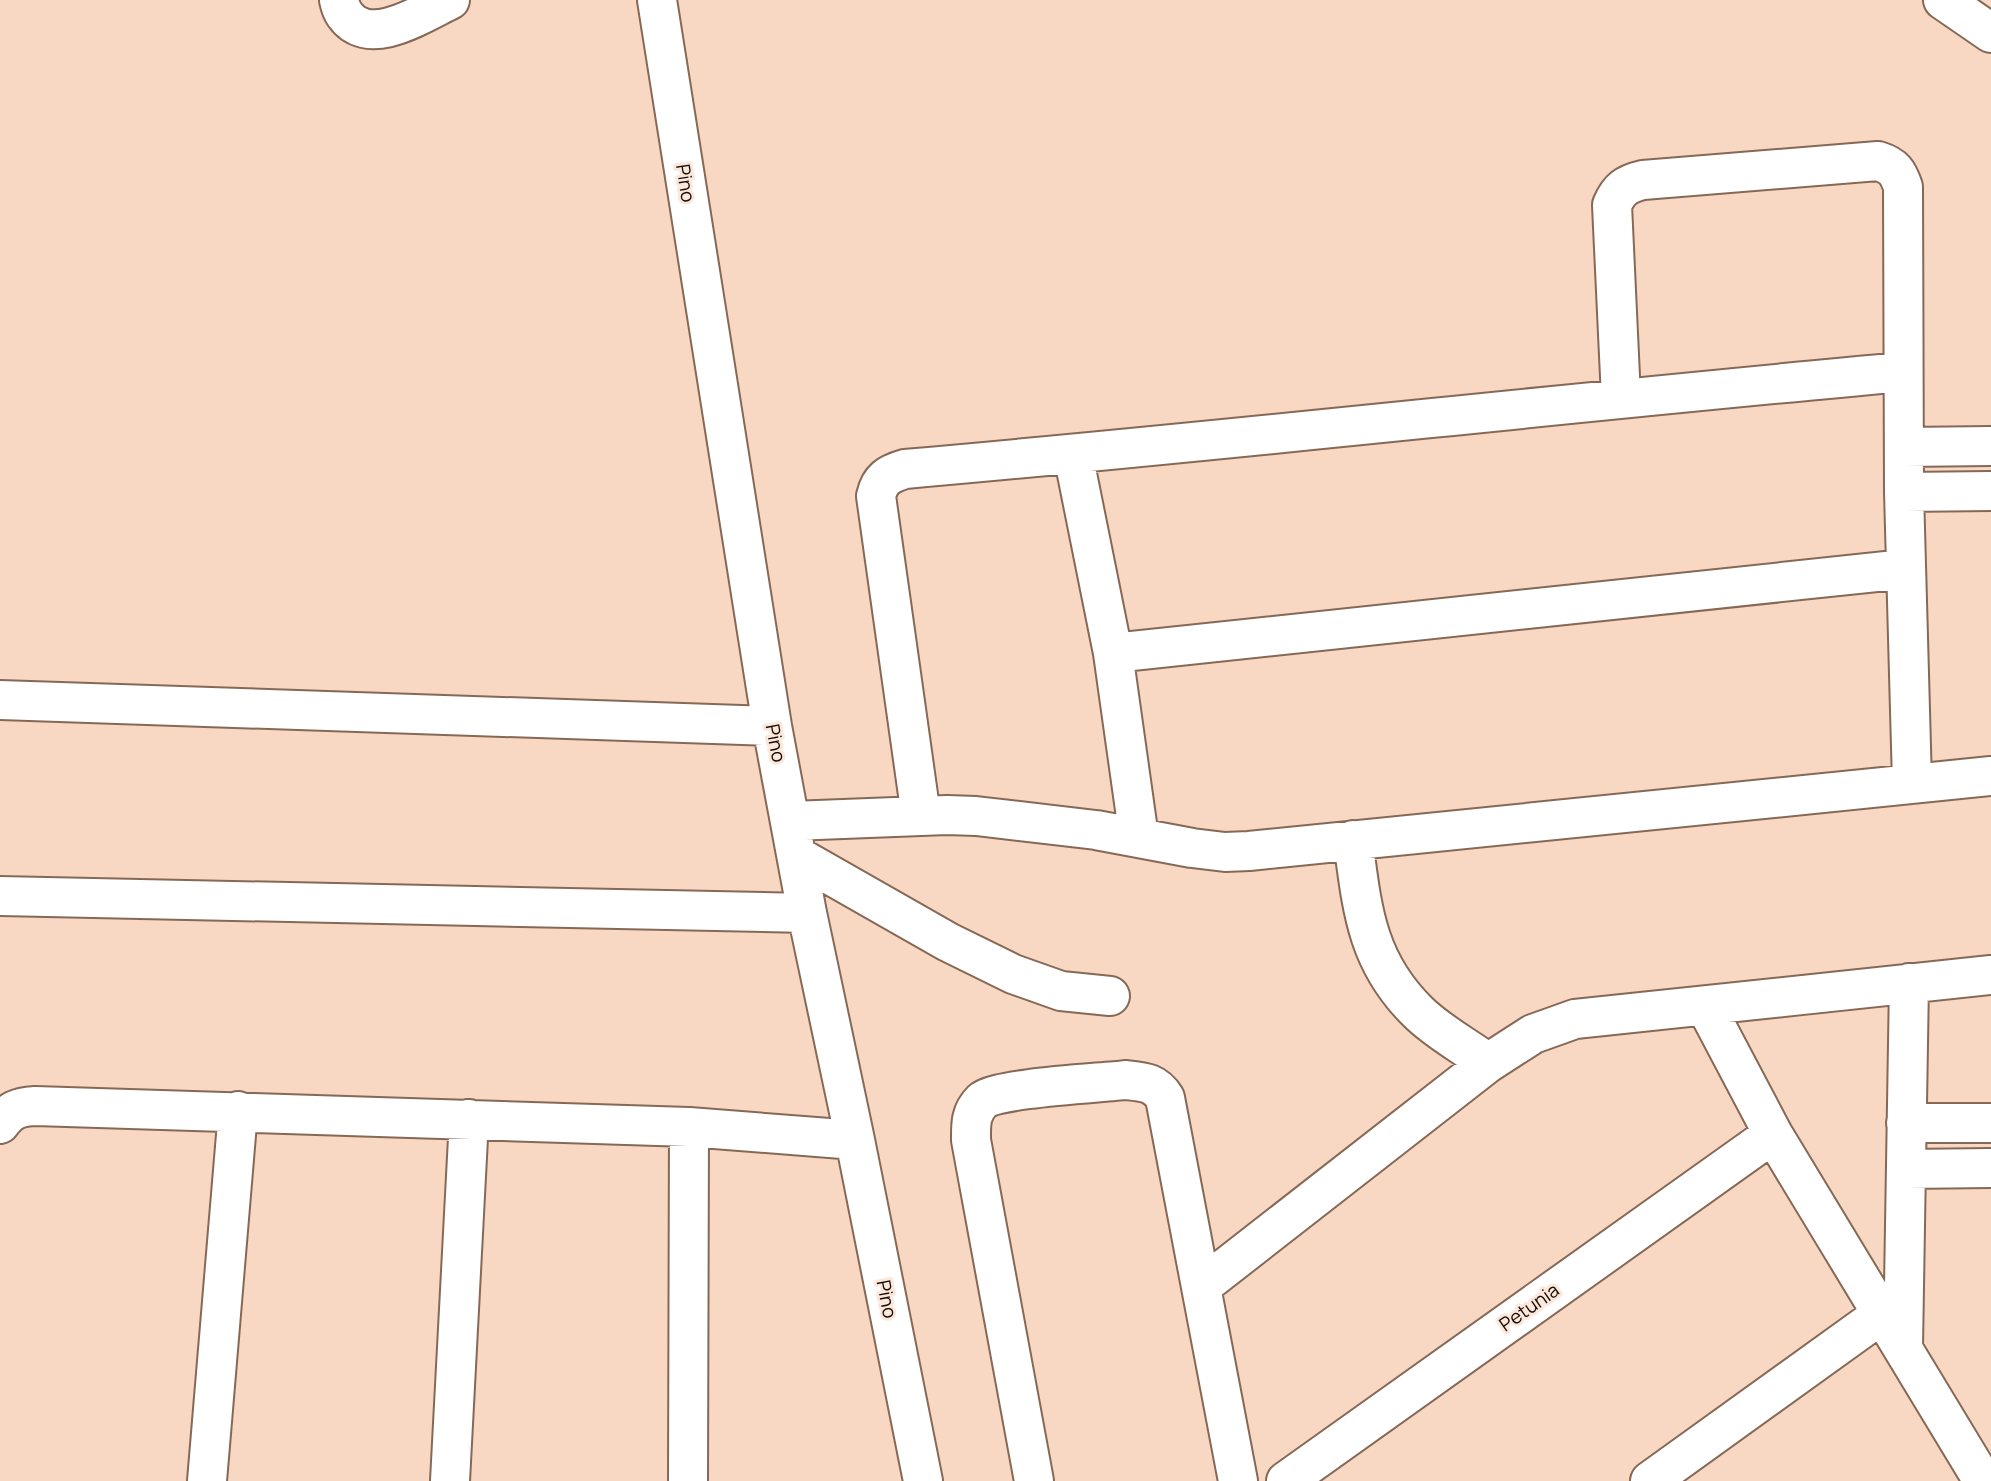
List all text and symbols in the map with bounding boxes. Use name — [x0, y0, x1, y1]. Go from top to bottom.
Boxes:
street label: Pino — [670, 162, 702, 204]
street label: Pino — [760, 722, 792, 764]
street label: Petunia — [1494, 1277, 1564, 1337]
street label: Pino — [871, 1278, 903, 1320]

